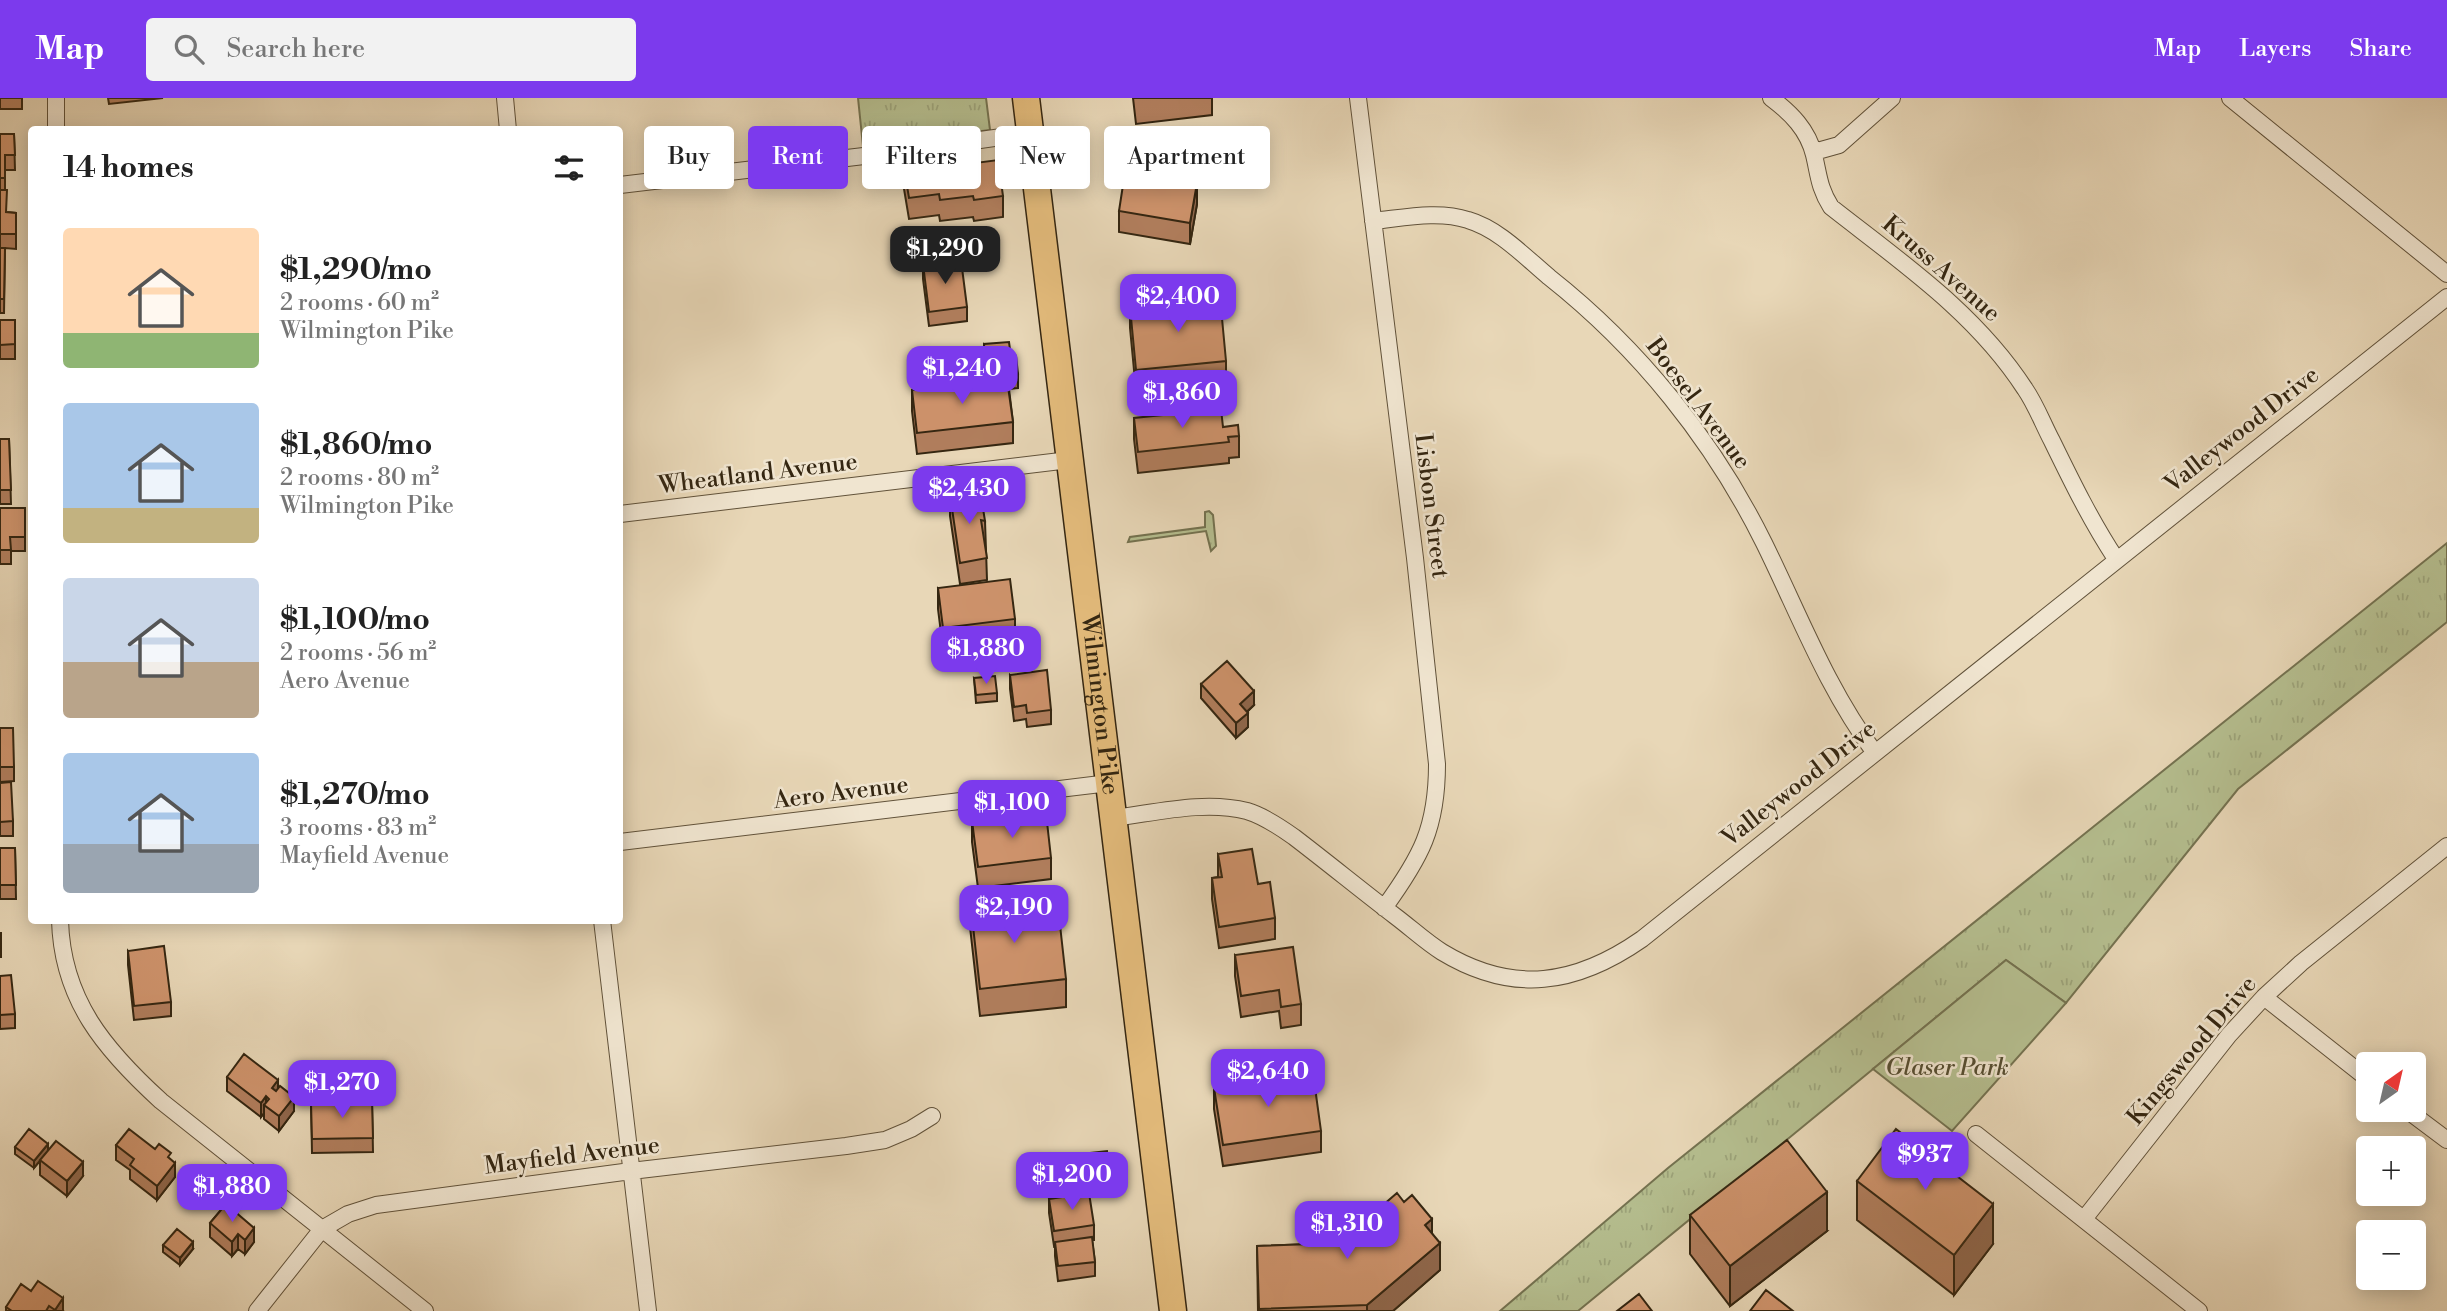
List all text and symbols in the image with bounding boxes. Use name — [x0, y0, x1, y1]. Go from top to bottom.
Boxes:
search box — [146, 18, 636, 81]
text: Map — [35, 29, 104, 70]
icon: search — [170, 30, 208, 68]
text: Search here — [226, 33, 365, 65]
text: Map — [2154, 34, 2201, 64]
text: Layers — [2239, 34, 2311, 64]
text: Share — [2349, 34, 2412, 64]
chip: Buy — [644, 126, 734, 189]
chip: Rent — [748, 126, 848, 189]
chip: Filters — [862, 126, 981, 189]
chip: New — [995, 126, 1090, 189]
chip: Apartment — [1104, 126, 1270, 189]
text: 14 homes — [63, 149, 194, 187]
icon: filters — [550, 149, 588, 187]
street label: Kruss Avenue — [1876, 209, 2006, 329]
pin: $1,290 — [888, 226, 1002, 286]
text: $1,290 — [906, 235, 984, 263]
text: $1,290/mo — [280, 251, 432, 289]
icon: home — [119, 256, 203, 340]
pin: $2,400 — [1121, 274, 1235, 334]
text: $2,400 — [1136, 283, 1220, 311]
text: 2 rooms · 60 m² — [280, 289, 439, 317]
text: Wilmington Pike — [280, 317, 454, 345]
street label: Boesel Avenue — [1638, 332, 1757, 475]
pin: $1,240 — [905, 346, 1019, 406]
text: $1,240 — [923, 355, 1001, 383]
street label: Valleywood Drive — [2158, 360, 2325, 500]
pin: $1,860 — [1125, 370, 1239, 430]
text: $1,860 — [1143, 379, 1221, 407]
text: $1,860/mo — [280, 426, 432, 464]
icon: home — [119, 431, 203, 515]
street label: Lisbon Street — [1407, 432, 1455, 581]
street label: Wheatland Avenue — [656, 447, 859, 501]
text: 2 rooms · 80 m² — [280, 464, 439, 492]
pin: $2,430 — [912, 466, 1026, 526]
text: $2,430 — [928, 475, 1010, 503]
text: Wilmington Pike — [280, 492, 454, 520]
text: $1,100/mo — [280, 601, 430, 639]
icon: home — [119, 606, 203, 690]
street label: Wilmington Pike — [1074, 612, 1125, 796]
pin: $1,880 — [929, 626, 1043, 686]
text: $1,880 — [947, 635, 1025, 663]
text: 2 rooms · 56 m² — [280, 639, 436, 667]
text: Aero Avenue — [280, 667, 410, 695]
street label: Valleywood Drive — [1715, 714, 1882, 854]
street label: Aero Avenue — [771, 770, 910, 816]
text: $1,270/mo — [280, 776, 430, 814]
pin: $1,100 — [955, 780, 1069, 840]
icon: home — [119, 781, 203, 865]
text: $1,100 — [974, 789, 1050, 817]
text: 3 rooms · 83 m² — [280, 814, 436, 842]
text: Mayfield Avenue — [280, 842, 449, 870]
pin: $2,190 — [957, 886, 1071, 945]
text: $2,190 — [975, 894, 1053, 922]
street label: Kingswood Drive — [2121, 970, 2263, 1132]
pin: $2,640 — [1211, 1049, 1325, 1109]
north arrow — [2356, 1052, 2426, 1122]
map controls — [2356, 1052, 2426, 1290]
park label: Glaser Park — [1885, 1053, 2009, 1083]
text: $2,640 — [1227, 1058, 1309, 1086]
pin: $1,270 — [285, 1060, 399, 1120]
text: $1,270 — [304, 1069, 380, 1097]
street label: Mayfield Avenue — [483, 1130, 661, 1182]
pin: $937 — [1884, 1132, 1966, 1192]
button: + — [2356, 1136, 2426, 1206]
text: $937 — [1897, 1141, 1953, 1169]
pin: $1,200 — [1015, 1152, 1129, 1212]
text: $1,200 — [1032, 1161, 1112, 1189]
pin: $1,880 — [175, 1164, 289, 1224]
text: $1,880 — [193, 1173, 271, 1201]
pin: $1,310 — [1290, 1202, 1404, 1261]
text: $1,310 — [1311, 1210, 1383, 1238]
button: − — [2356, 1220, 2426, 1290]

